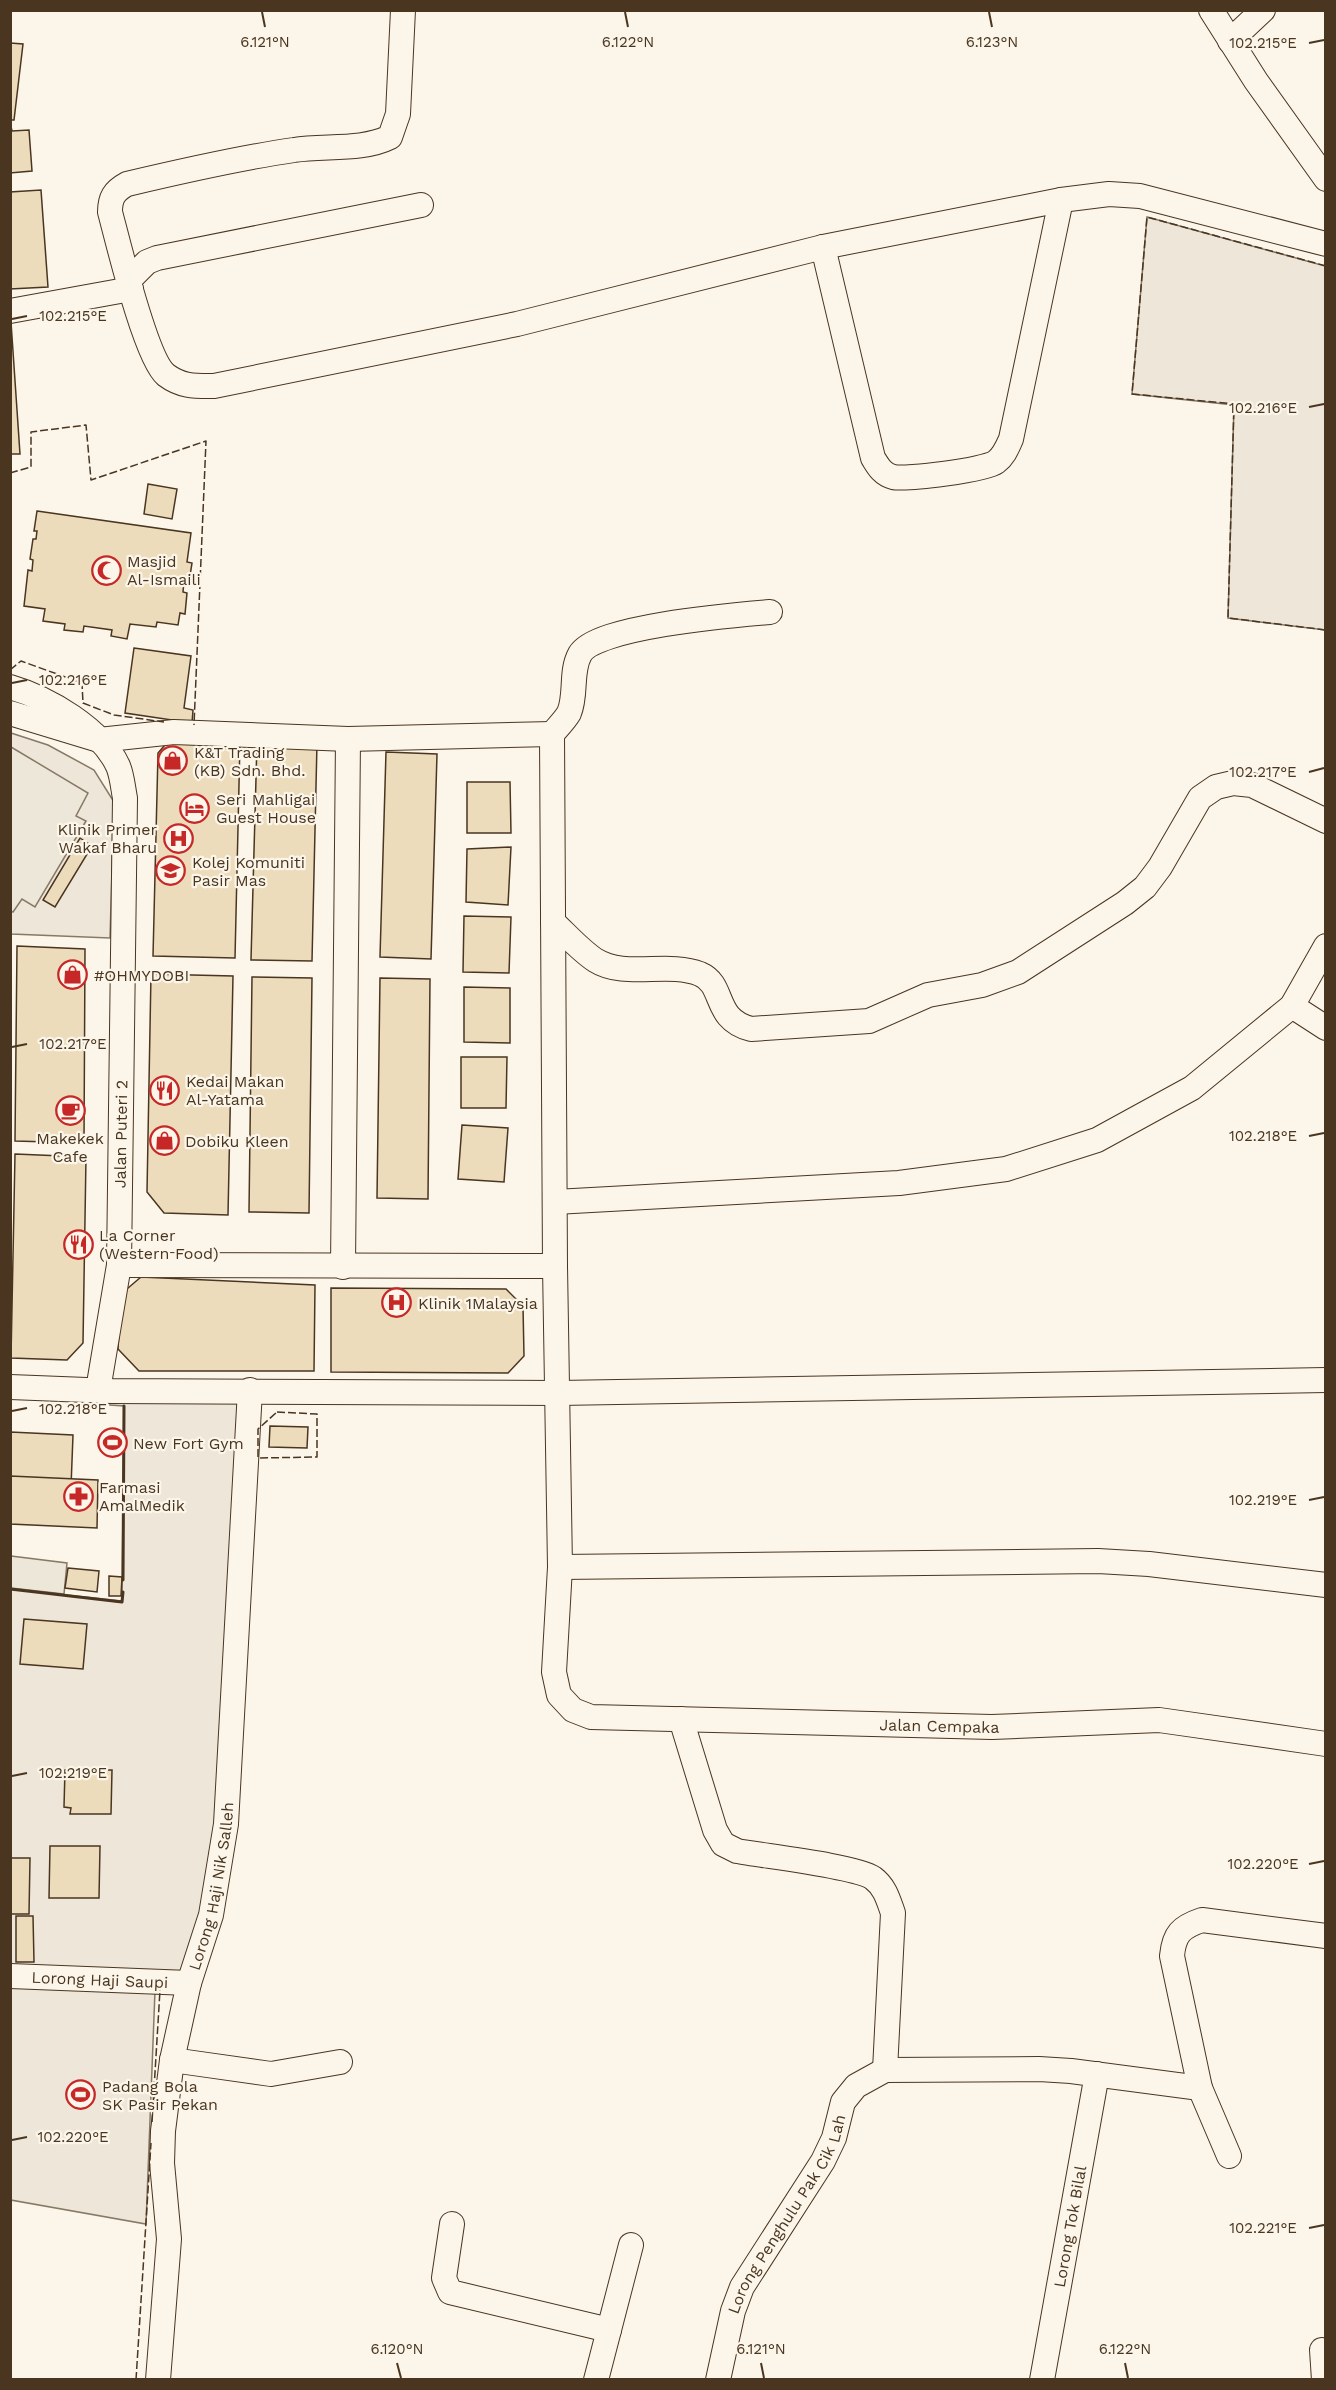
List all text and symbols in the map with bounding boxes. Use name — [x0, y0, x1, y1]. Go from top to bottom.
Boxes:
text: 6.121°N — [240, 33, 290, 51]
text: 6.122°N — [602, 33, 654, 51]
text: 6.123°N — [966, 33, 1018, 51]
text: 102.215°E — [1229, 34, 1297, 52]
text: 102.215°E — [39, 307, 107, 325]
text: 102.216°E — [1229, 399, 1297, 417]
place label: Masjid Al-Ismaili — [127, 552, 201, 589]
mosque icon: Masjid Al-Ismaili — [90, 554, 122, 586]
text: 102.216°E — [39, 671, 107, 689]
place label: K&T Trading (KB) Sdn. Bhd. — [194, 743, 305, 780]
shop icon: K&T Trading (KB) Sdn. Bhd. — [157, 745, 189, 777]
text: 102.217°E — [1229, 763, 1297, 781]
place label: Seri Mahligai Guest House — [216, 790, 316, 827]
hotel icon: Seri Mahligai Guest House — [179, 792, 211, 824]
place label: Klinik Primer Wakaf Bharu — [57, 820, 157, 857]
hospital icon: Klinik Primer Wakaf Bharu — [162, 822, 194, 854]
place label: Kolej Komuniti Pasir Mas — [192, 853, 305, 890]
school or university icon: Kolej Komuniti Pasir Mas — [155, 855, 187, 887]
shop icon: #OHMYDOBI — [57, 959, 89, 991]
place label: #OHMYDOBI — [94, 966, 189, 985]
text: 102.217°E — [39, 1035, 107, 1053]
place label: Kedai Makan Al-Yatama — [186, 1072, 284, 1109]
restaurant icon: Kedai Makan Al-Yatama — [149, 1074, 181, 1106]
street label: Jalan Puteri 2 — [111, 1080, 131, 1188]
cafe icon: Makekek Cafe — [54, 1094, 86, 1126]
shop icon: Dobiku Kleen — [148, 1125, 180, 1157]
text: 102.218°E — [1229, 1127, 1297, 1145]
place label: Makekek Cafe — [36, 1129, 104, 1166]
place label: Dobiku Kleen — [185, 1132, 289, 1151]
place label: La Corner (Western Food) — [99, 1226, 219, 1263]
restaurant icon: La Corner (Western Food) — [62, 1228, 94, 1260]
hospital icon: Klinik 1Malaysia — [381, 1287, 413, 1319]
place label: Klinik 1Malaysia — [418, 1294, 538, 1313]
text: 102.218°E — [39, 1400, 107, 1418]
sports icon: New Fort Gym — [96, 1427, 128, 1459]
place label: New Fort Gym — [133, 1434, 244, 1453]
place label: Farmasi AmalMedik — [99, 1478, 185, 1515]
pharmacy icon: Farmasi AmalMedik — [62, 1480, 94, 1512]
text: 102.219°E — [1229, 1491, 1297, 1509]
street label: Jalan Cempaka — [879, 1715, 1000, 1737]
text: 102.219°E — [39, 1764, 107, 1782]
street label: Lorong Haji Nik Salleh — [184, 1802, 237, 1973]
text: 102.220°E — [1227, 1855, 1299, 1873]
street label: Lorong Haji Saupi — [31, 1967, 169, 1992]
place label: Padang Bola SK Pasir Pekan — [102, 2077, 218, 2114]
sports icon: Padang Bola SK Pasir Pekan — [65, 2079, 97, 2111]
street label: Lorong Penghulu Pak Cik Lah — [723, 2112, 849, 2316]
text: 102.220°E — [37, 2128, 109, 2146]
street label: Lorong Tok Bilal — [1049, 2164, 1090, 2289]
text: 102.221°E — [1229, 2219, 1297, 2237]
text: 6.120°N — [370, 2340, 424, 2358]
text: 6.121°N — [736, 2340, 786, 2358]
text: 6.122°N — [1099, 2340, 1151, 2358]

